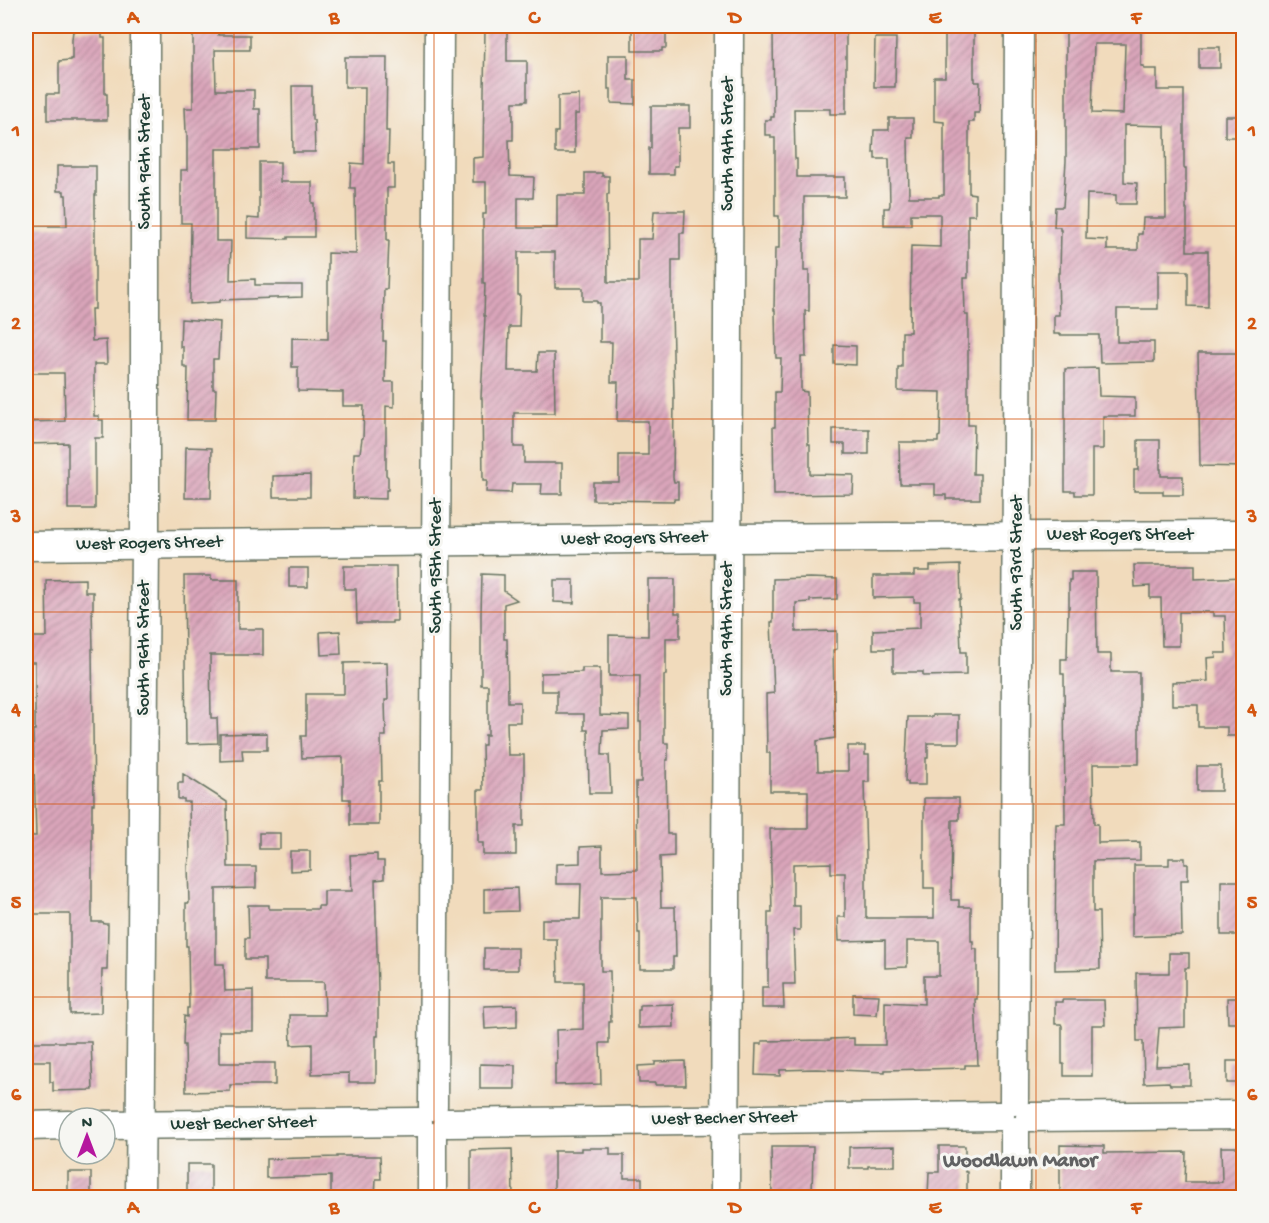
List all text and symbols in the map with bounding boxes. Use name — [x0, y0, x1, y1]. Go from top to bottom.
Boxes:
text: A — [126, 8, 141, 31]
text: B — [328, 8, 340, 31]
text: C — [528, 8, 542, 31]
text: D — [726, 8, 742, 31]
text: E — [929, 8, 943, 31]
text: F — [1130, 8, 1143, 31]
street label: South 94th Street — [718, 75, 739, 211]
street label: South 96th Street — [135, 93, 156, 229]
text: 1 — [11, 121, 20, 144]
text: 1 — [1247, 121, 1256, 144]
text: 2 — [11, 314, 21, 337]
text: 2 — [1247, 314, 1257, 337]
street label: South 93rd Street — [1007, 494, 1028, 630]
street label: South 95th Street — [426, 497, 447, 634]
text: 3 — [10, 507, 21, 530]
text: 3 — [1246, 507, 1257, 530]
street label: West Rogers Street — [1047, 525, 1195, 546]
street label: West Rogers Street — [561, 527, 709, 551]
street label: West Rogers Street — [76, 532, 224, 556]
street label: South 94th Street — [717, 560, 738, 696]
street label: South 96th Street — [134, 579, 155, 715]
text: 4 — [10, 700, 21, 723]
text: 4 — [1246, 700, 1257, 723]
text: 5 — [11, 893, 22, 916]
text: 5 — [1247, 893, 1258, 916]
text: 6 — [11, 1085, 22, 1108]
text: 6 — [1247, 1085, 1258, 1108]
north arrow — [57, 1106, 117, 1166]
street label: West Becher Street — [651, 1107, 798, 1131]
street label: West Becher Street — [170, 1112, 317, 1136]
text: N — [82, 1115, 93, 1134]
district label: Woodlawn Manor — [942, 1150, 1100, 1175]
text: A — [126, 1198, 141, 1221]
text: B — [328, 1198, 340, 1221]
text: C — [528, 1198, 542, 1221]
text: D — [726, 1198, 742, 1221]
text: E — [929, 1198, 943, 1221]
text: F — [1130, 1198, 1143, 1221]

